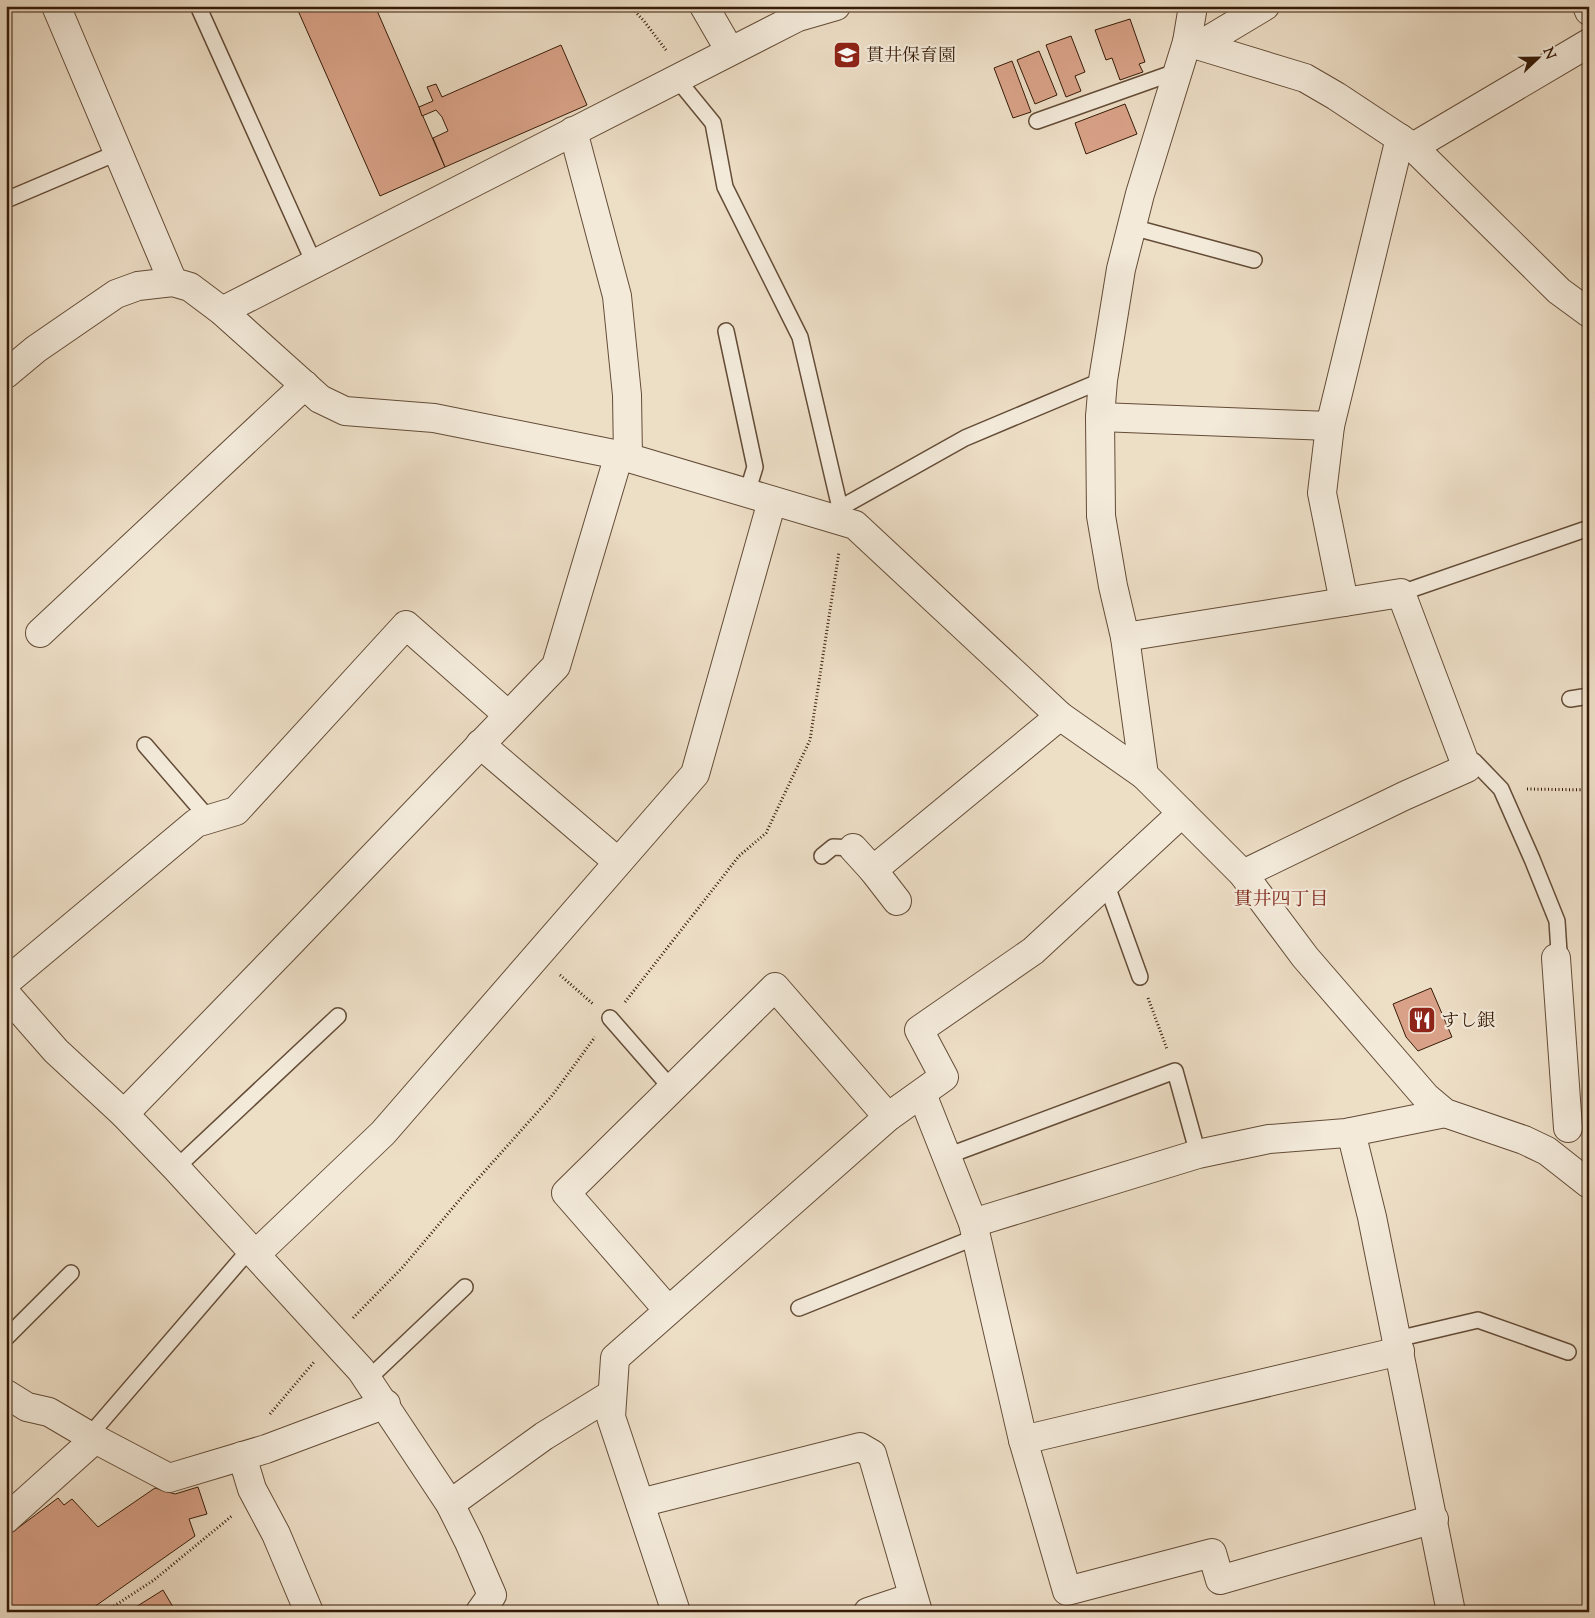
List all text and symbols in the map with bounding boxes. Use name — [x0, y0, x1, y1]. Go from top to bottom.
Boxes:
north arrow — [1512, 32, 1562, 82]
school or university icon: 貫井保育園 — [832, 40, 862, 70]
place label: 貫井保育園 — [866, 44, 956, 70]
text: N — [1537, 45, 1560, 63]
district label: 貫井四丁目 — [1233, 887, 1329, 914]
restaurant icon: すし銀 — [1407, 1005, 1437, 1035]
place label: すし銀 — [1441, 1009, 1495, 1035]

